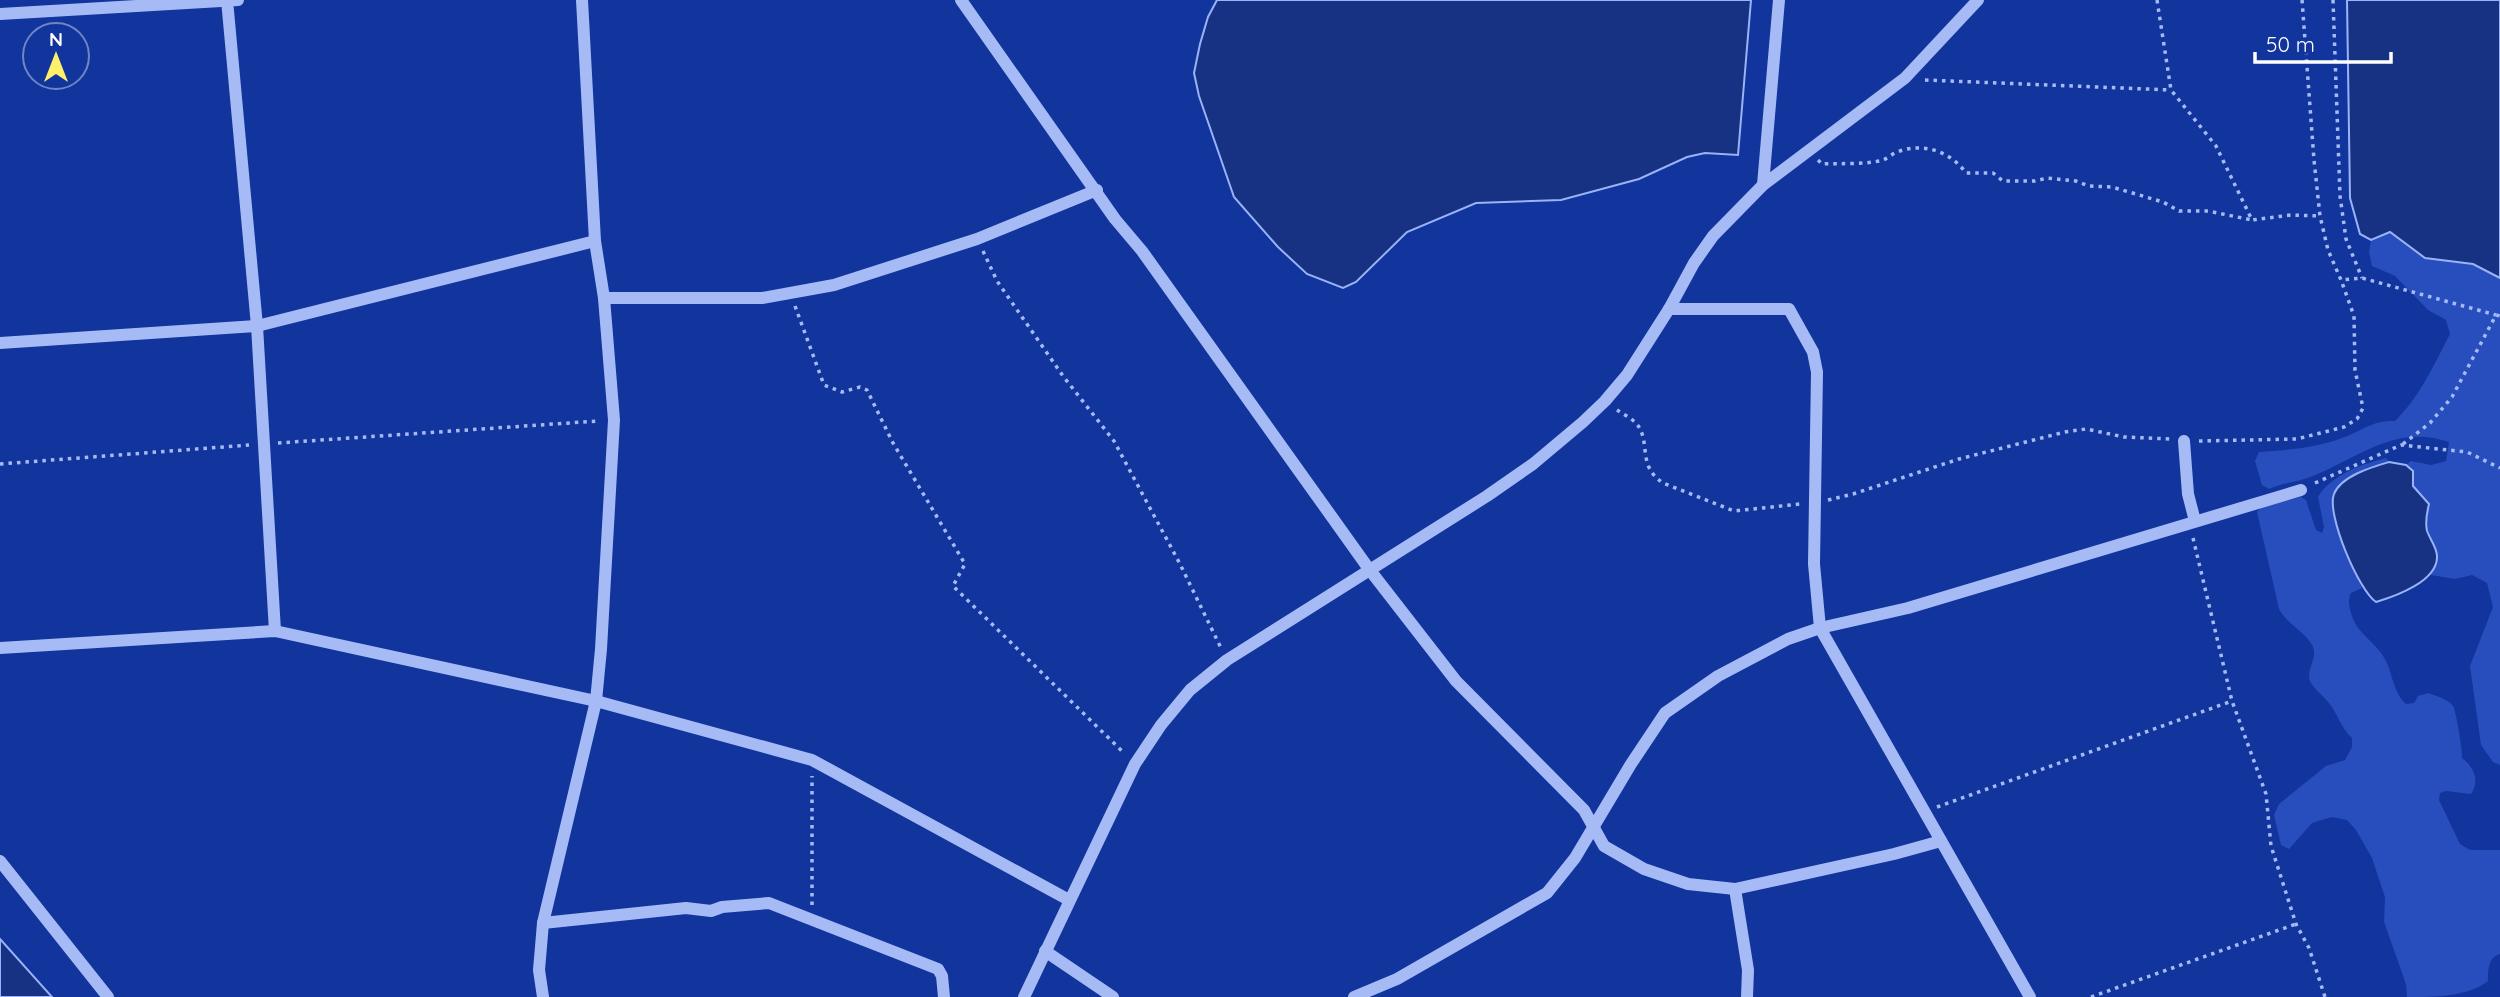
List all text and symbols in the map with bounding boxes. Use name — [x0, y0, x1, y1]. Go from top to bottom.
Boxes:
north arrow — [21, 21, 91, 91]
scale bar — [2255, 21, 2392, 65]
text: N — [49, 27, 63, 51]
text: 50 m — [2266, 31, 2315, 57]

